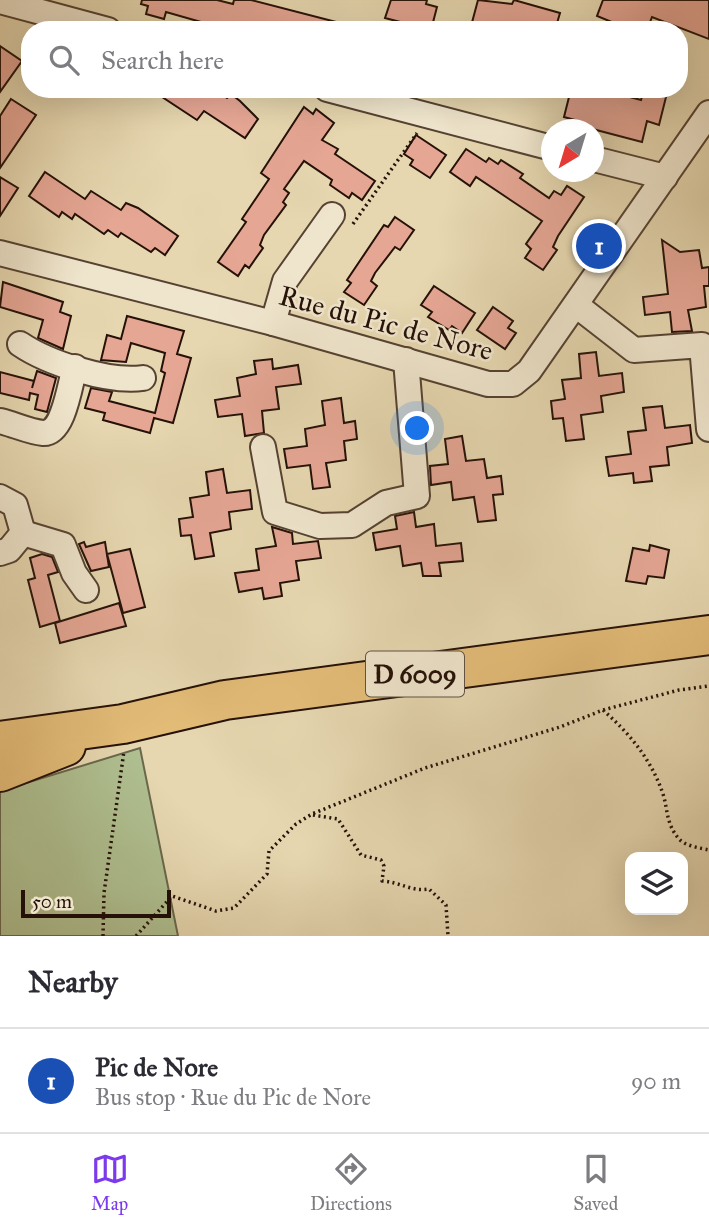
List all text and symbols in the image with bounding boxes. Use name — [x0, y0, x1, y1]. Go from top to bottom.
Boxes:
search box — [21, 21, 688, 98]
icon: search — [45, 41, 83, 79]
text: Search here — [101, 44, 224, 76]
north arrow — [541, 119, 604, 182]
pin: 1 — [576, 220, 622, 272]
street label: Rue du Pic de Nore — [275, 278, 497, 368]
your location — [400, 411, 434, 445]
road number: D 6009 — [366, 652, 464, 696]
map controls — [625, 852, 688, 915]
button: layers — [625, 852, 688, 915]
scale bar — [21, 887, 172, 919]
text: 50 m — [32, 890, 72, 913]
text: Nearby — [28, 964, 118, 1000]
text: Pic de Nore — [95, 1051, 218, 1083]
text: 1 — [46, 1067, 56, 1095]
text: 90 m — [631, 1067, 681, 1095]
text: Bus stop · Rue du Pic de Nore — [95, 1083, 371, 1111]
tab: Map — [91, 1150, 129, 1215]
tab: Directions — [310, 1150, 392, 1215]
tab: Saved — [573, 1150, 618, 1215]

